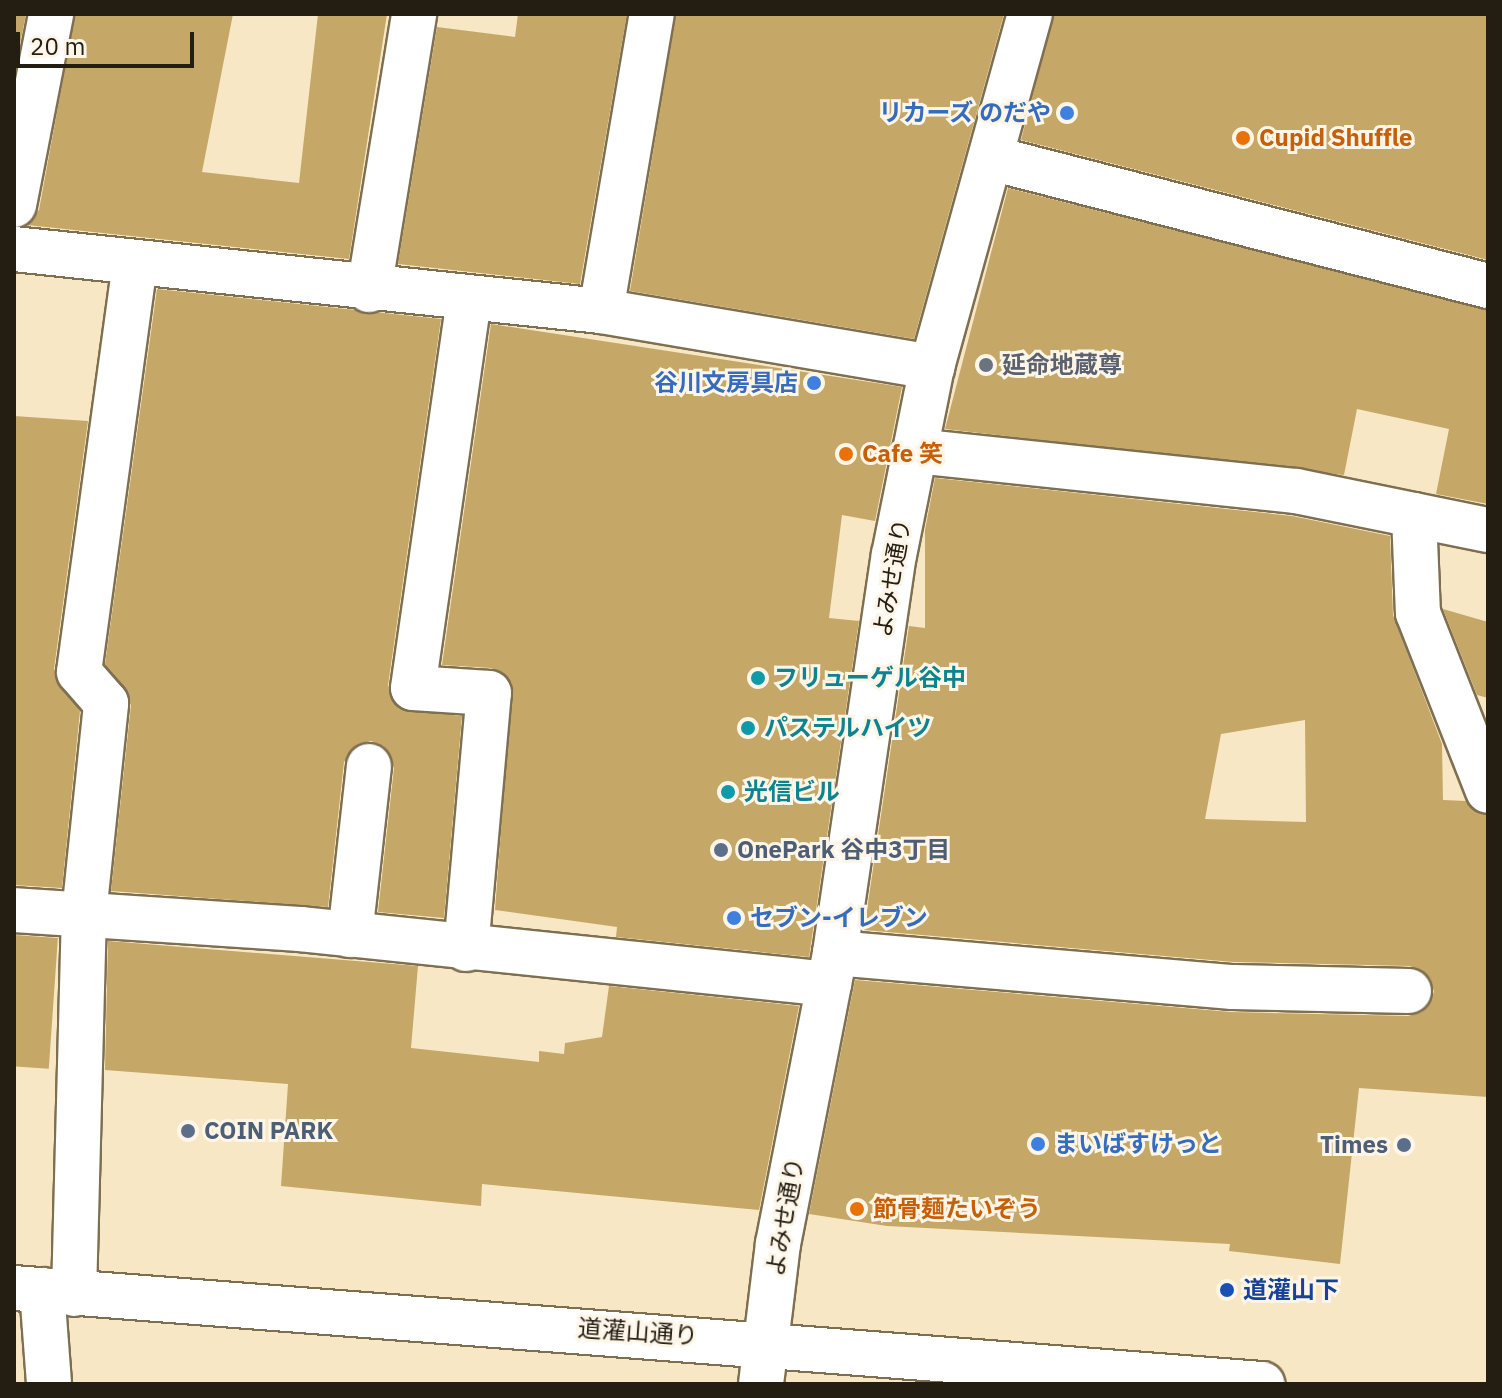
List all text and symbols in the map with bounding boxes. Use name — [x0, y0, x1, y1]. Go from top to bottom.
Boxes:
scale bar — [20, 16, 198, 66]
text: 20 m — [30, 30, 85, 62]
place label: リカーズ のだや — [877, 99, 1051, 127]
marker: リカーズ のだや — [1058, 104, 1076, 122]
place label: Cupid Shuffle — [1259, 124, 1412, 152]
marker: Cupid Shuffle — [1234, 129, 1252, 147]
place label: 延命地蔵尊 — [1002, 351, 1122, 379]
marker: 延命地蔵尊 — [977, 356, 995, 374]
place label: 谷川文房具店 — [654, 369, 798, 397]
marker: 谷川文房具店 — [805, 374, 823, 392]
place label: Cafe 笑 — [862, 440, 943, 468]
marker: Cafe 笑 — [837, 445, 855, 463]
street label: よみせ通り — [867, 516, 917, 640]
place label: フリューゲル谷中 — [774, 664, 966, 692]
marker: フリューゲル谷中 — [749, 669, 767, 687]
place label: パステルハイツ — [764, 714, 932, 742]
marker: パステルハイツ — [739, 719, 757, 737]
place label: 光信ビル — [744, 778, 840, 806]
marker: 光信ビル — [719, 783, 737, 801]
place label: OnePark 谷中3丁目 — [737, 836, 951, 864]
marker: OnePark 谷中3丁目 — [712, 841, 730, 859]
place label: セブン-イレブン — [750, 904, 928, 932]
marker: セブン-イレブン — [725, 909, 743, 927]
place label: COIN PARK — [204, 1117, 333, 1145]
marker: COIN PARK — [179, 1122, 197, 1140]
place label: まいばすけっと — [1054, 1130, 1222, 1158]
place label: Times — [1320, 1131, 1388, 1159]
marker: まいばすけっと — [1029, 1135, 1047, 1153]
marker: Times — [1395, 1136, 1413, 1154]
street label: よみせ通り — [760, 1155, 810, 1279]
place label: 節骨麺たいぞう — [873, 1195, 1041, 1223]
marker: 節骨麺たいぞう — [848, 1200, 866, 1218]
place label: 道灌山下 — [1243, 1276, 1339, 1304]
marker: 道灌山下 — [1218, 1281, 1236, 1299]
street label: 道灌山通り — [577, 1313, 699, 1351]

